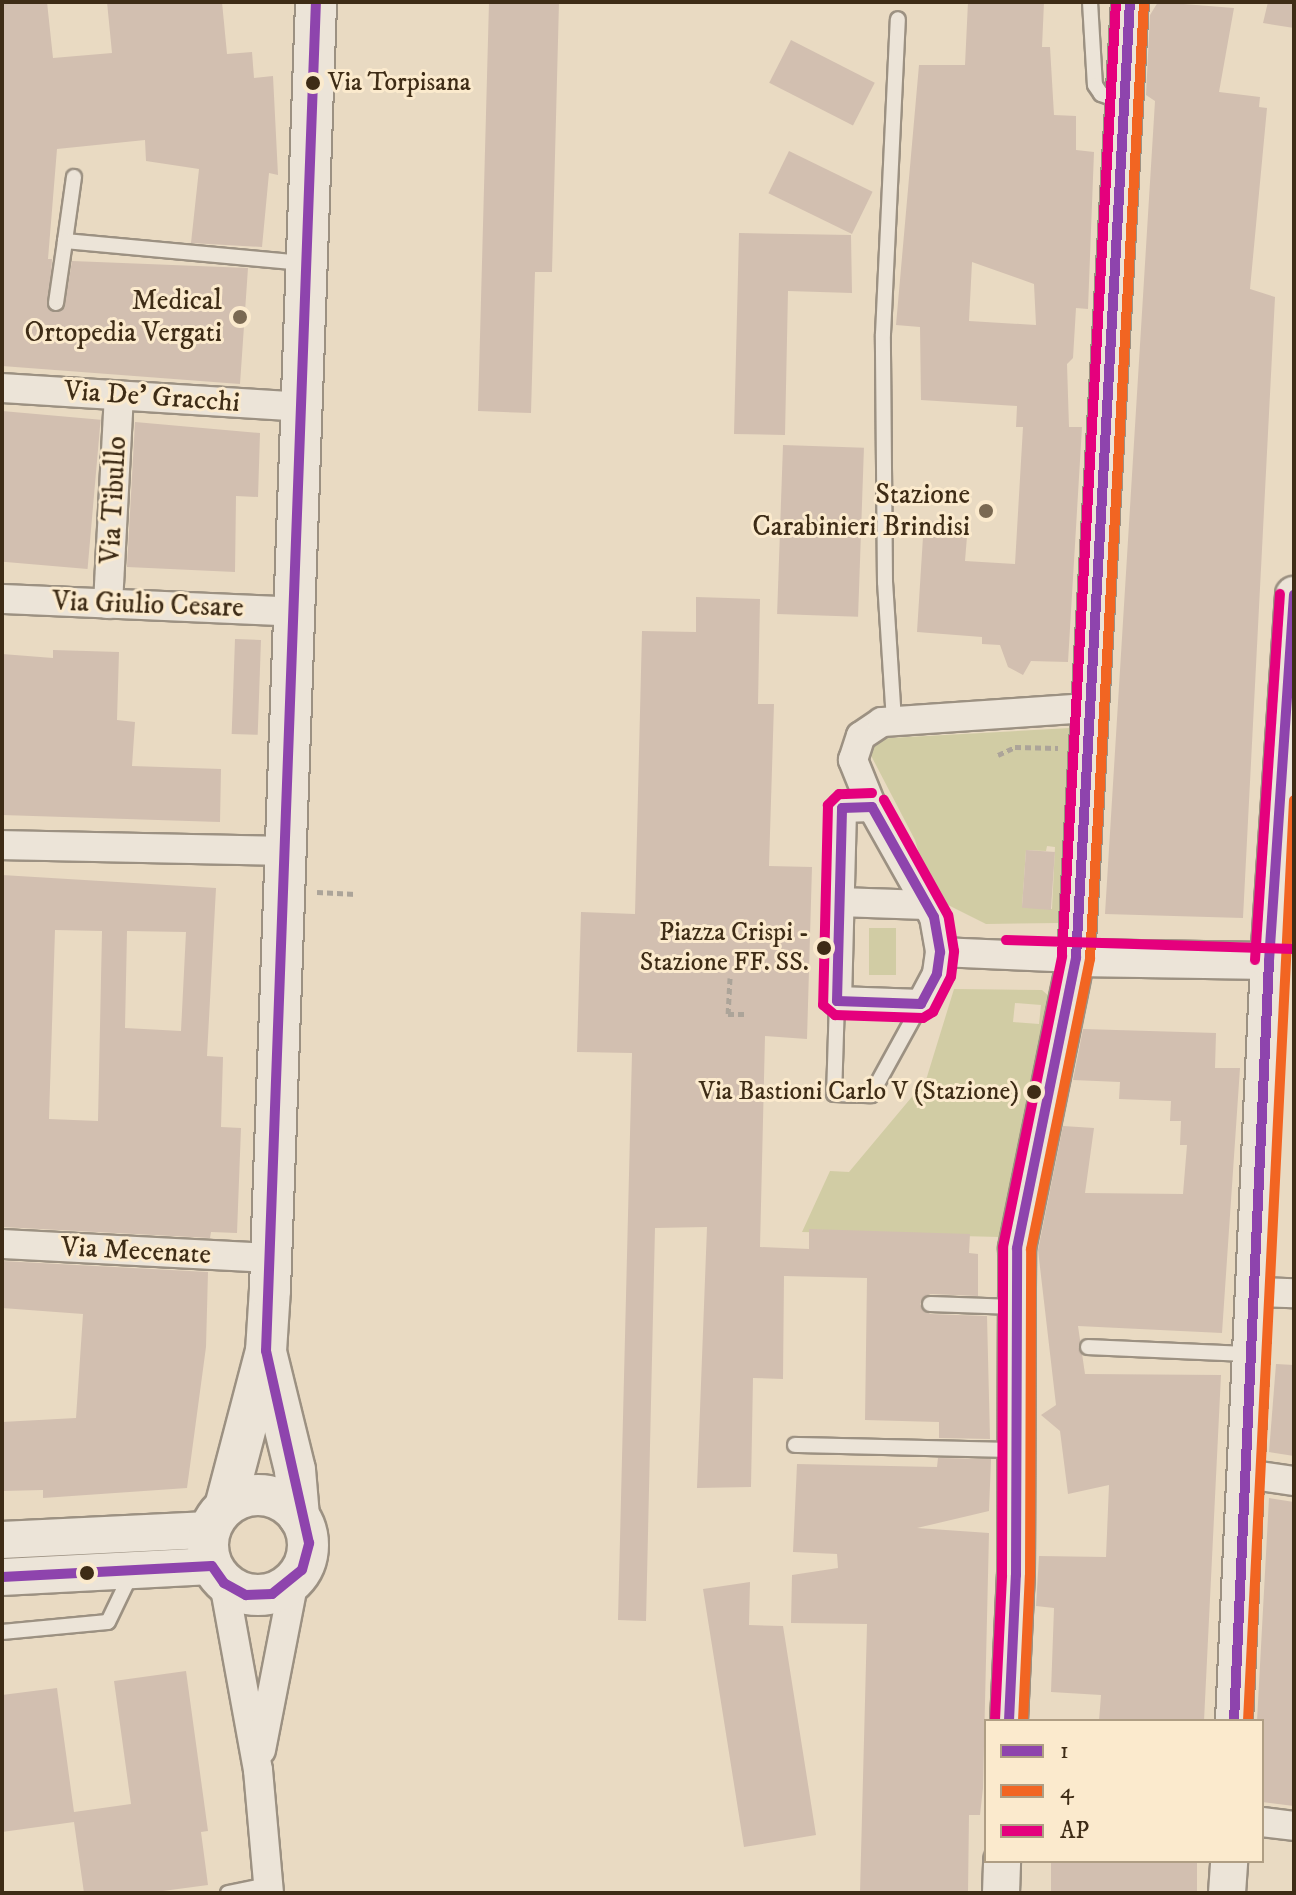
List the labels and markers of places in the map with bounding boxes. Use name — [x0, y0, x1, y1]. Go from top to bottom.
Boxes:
place label: Via Torpisana — [328, 67, 471, 99]
marker: Via Torpisana — [305, 75, 321, 91]
place label: Medical Ortopedia Vergati — [24, 284, 222, 350]
marker: Medical Ortopedia Vergati — [229, 306, 251, 328]
place label: Stazione Carabinieri Brindisi — [752, 478, 970, 544]
marker: Stazione Carabinieri Brindisi — [977, 502, 995, 520]
place label: Piazza Crispi - Stazione FF. SS. — [640, 917, 809, 978]
marker: Piazza Crispi - Stazione FF. SS. — [816, 940, 832, 956]
place label: Via Bastioni Carlo V (Stazione) — [699, 1076, 1019, 1108]
marker: Via Bastioni Carlo V (Stazione) — [1026, 1084, 1042, 1100]
unlabelled marker — [79, 1565, 95, 1581]

